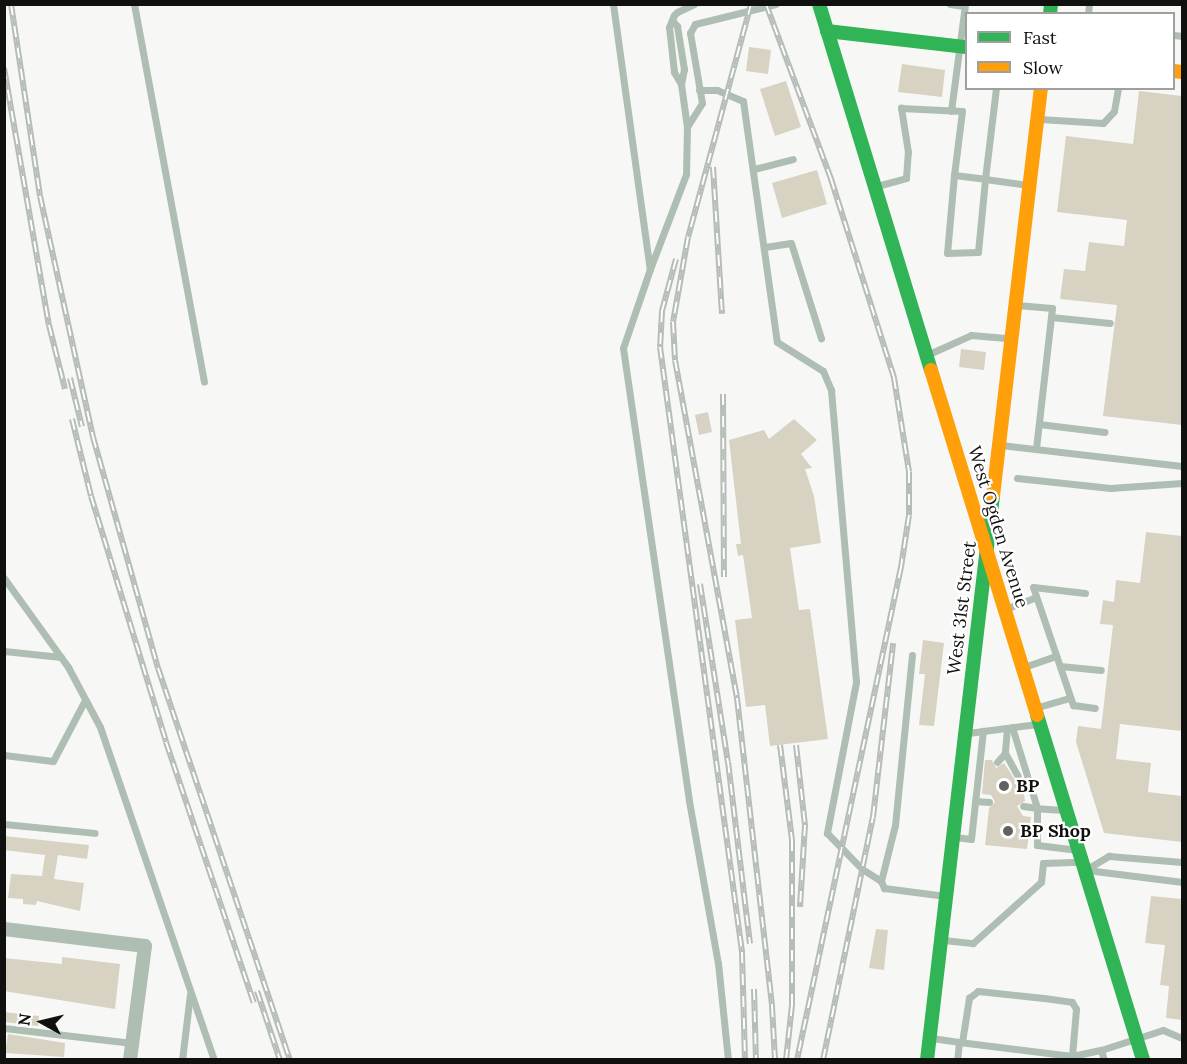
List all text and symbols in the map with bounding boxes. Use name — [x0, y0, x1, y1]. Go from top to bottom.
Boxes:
legend — [965, 12, 1175, 90]
text: Fast — [1023, 26, 1057, 49]
text: Slow — [1023, 56, 1063, 79]
street label: West Ogden Avenue — [963, 443, 1033, 611]
street label: West 31st Street — [943, 540, 981, 676]
place label: BP — [1016, 775, 1039, 797]
marker: BP — [997, 779, 1011, 793]
place label: BP Shop — [1020, 820, 1091, 842]
marker: BP Shop — [1001, 824, 1015, 838]
north arrow — [12, 992, 72, 1052]
text: N — [13, 1012, 35, 1027]

